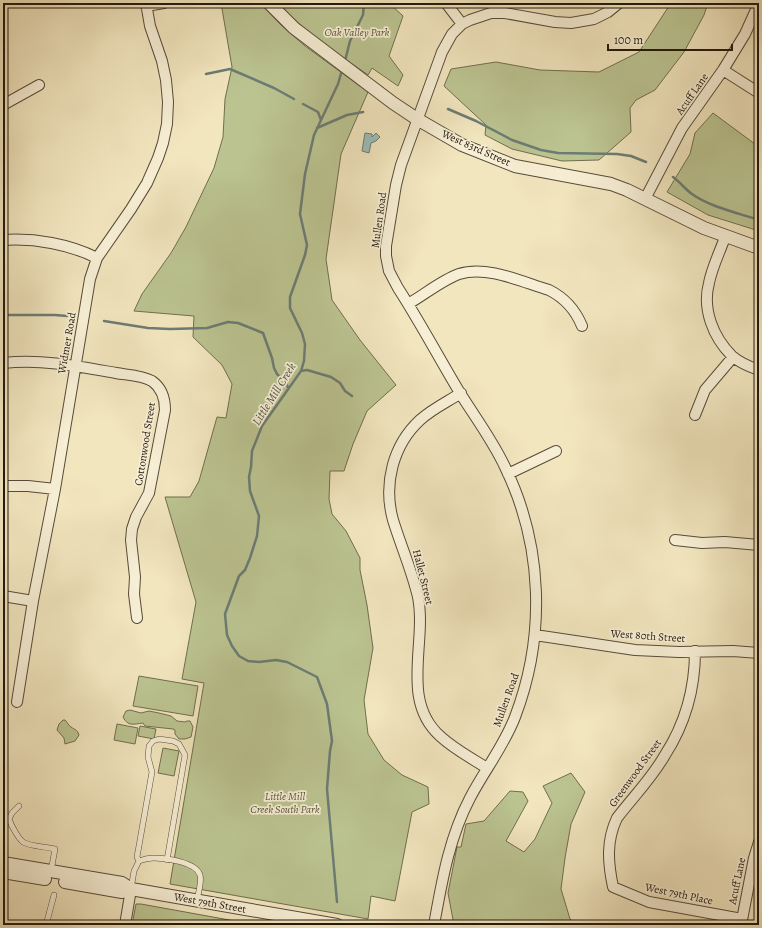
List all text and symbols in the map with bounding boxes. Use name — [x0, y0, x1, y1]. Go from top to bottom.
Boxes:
park label: Oak Valley Park — [324, 25, 390, 40]
scale bar — [608, 26, 732, 52]
text: 100 m — [614, 32, 643, 48]
street label: Acuff Lane — [672, 70, 712, 119]
street label: West 83rd Street — [438, 126, 513, 170]
street label: Mullen Road — [368, 191, 390, 249]
street label: Widmer Road — [54, 311, 80, 376]
water label: Little Mill Creek — [248, 359, 300, 428]
street label: Cottonwood Street — [131, 401, 159, 487]
street label: Hallet Street — [409, 548, 437, 607]
street label: West 80th Street — [609, 626, 686, 646]
street label: Mullen Road — [489, 671, 523, 729]
street label: Greenwood Street — [605, 736, 665, 810]
park label: Little Mill Creek South Park — [250, 789, 320, 817]
street label: Acuff Lane — [725, 856, 749, 907]
street label: West 79th Place — [643, 879, 714, 909]
street label: West 79th Street — [172, 889, 248, 917]

